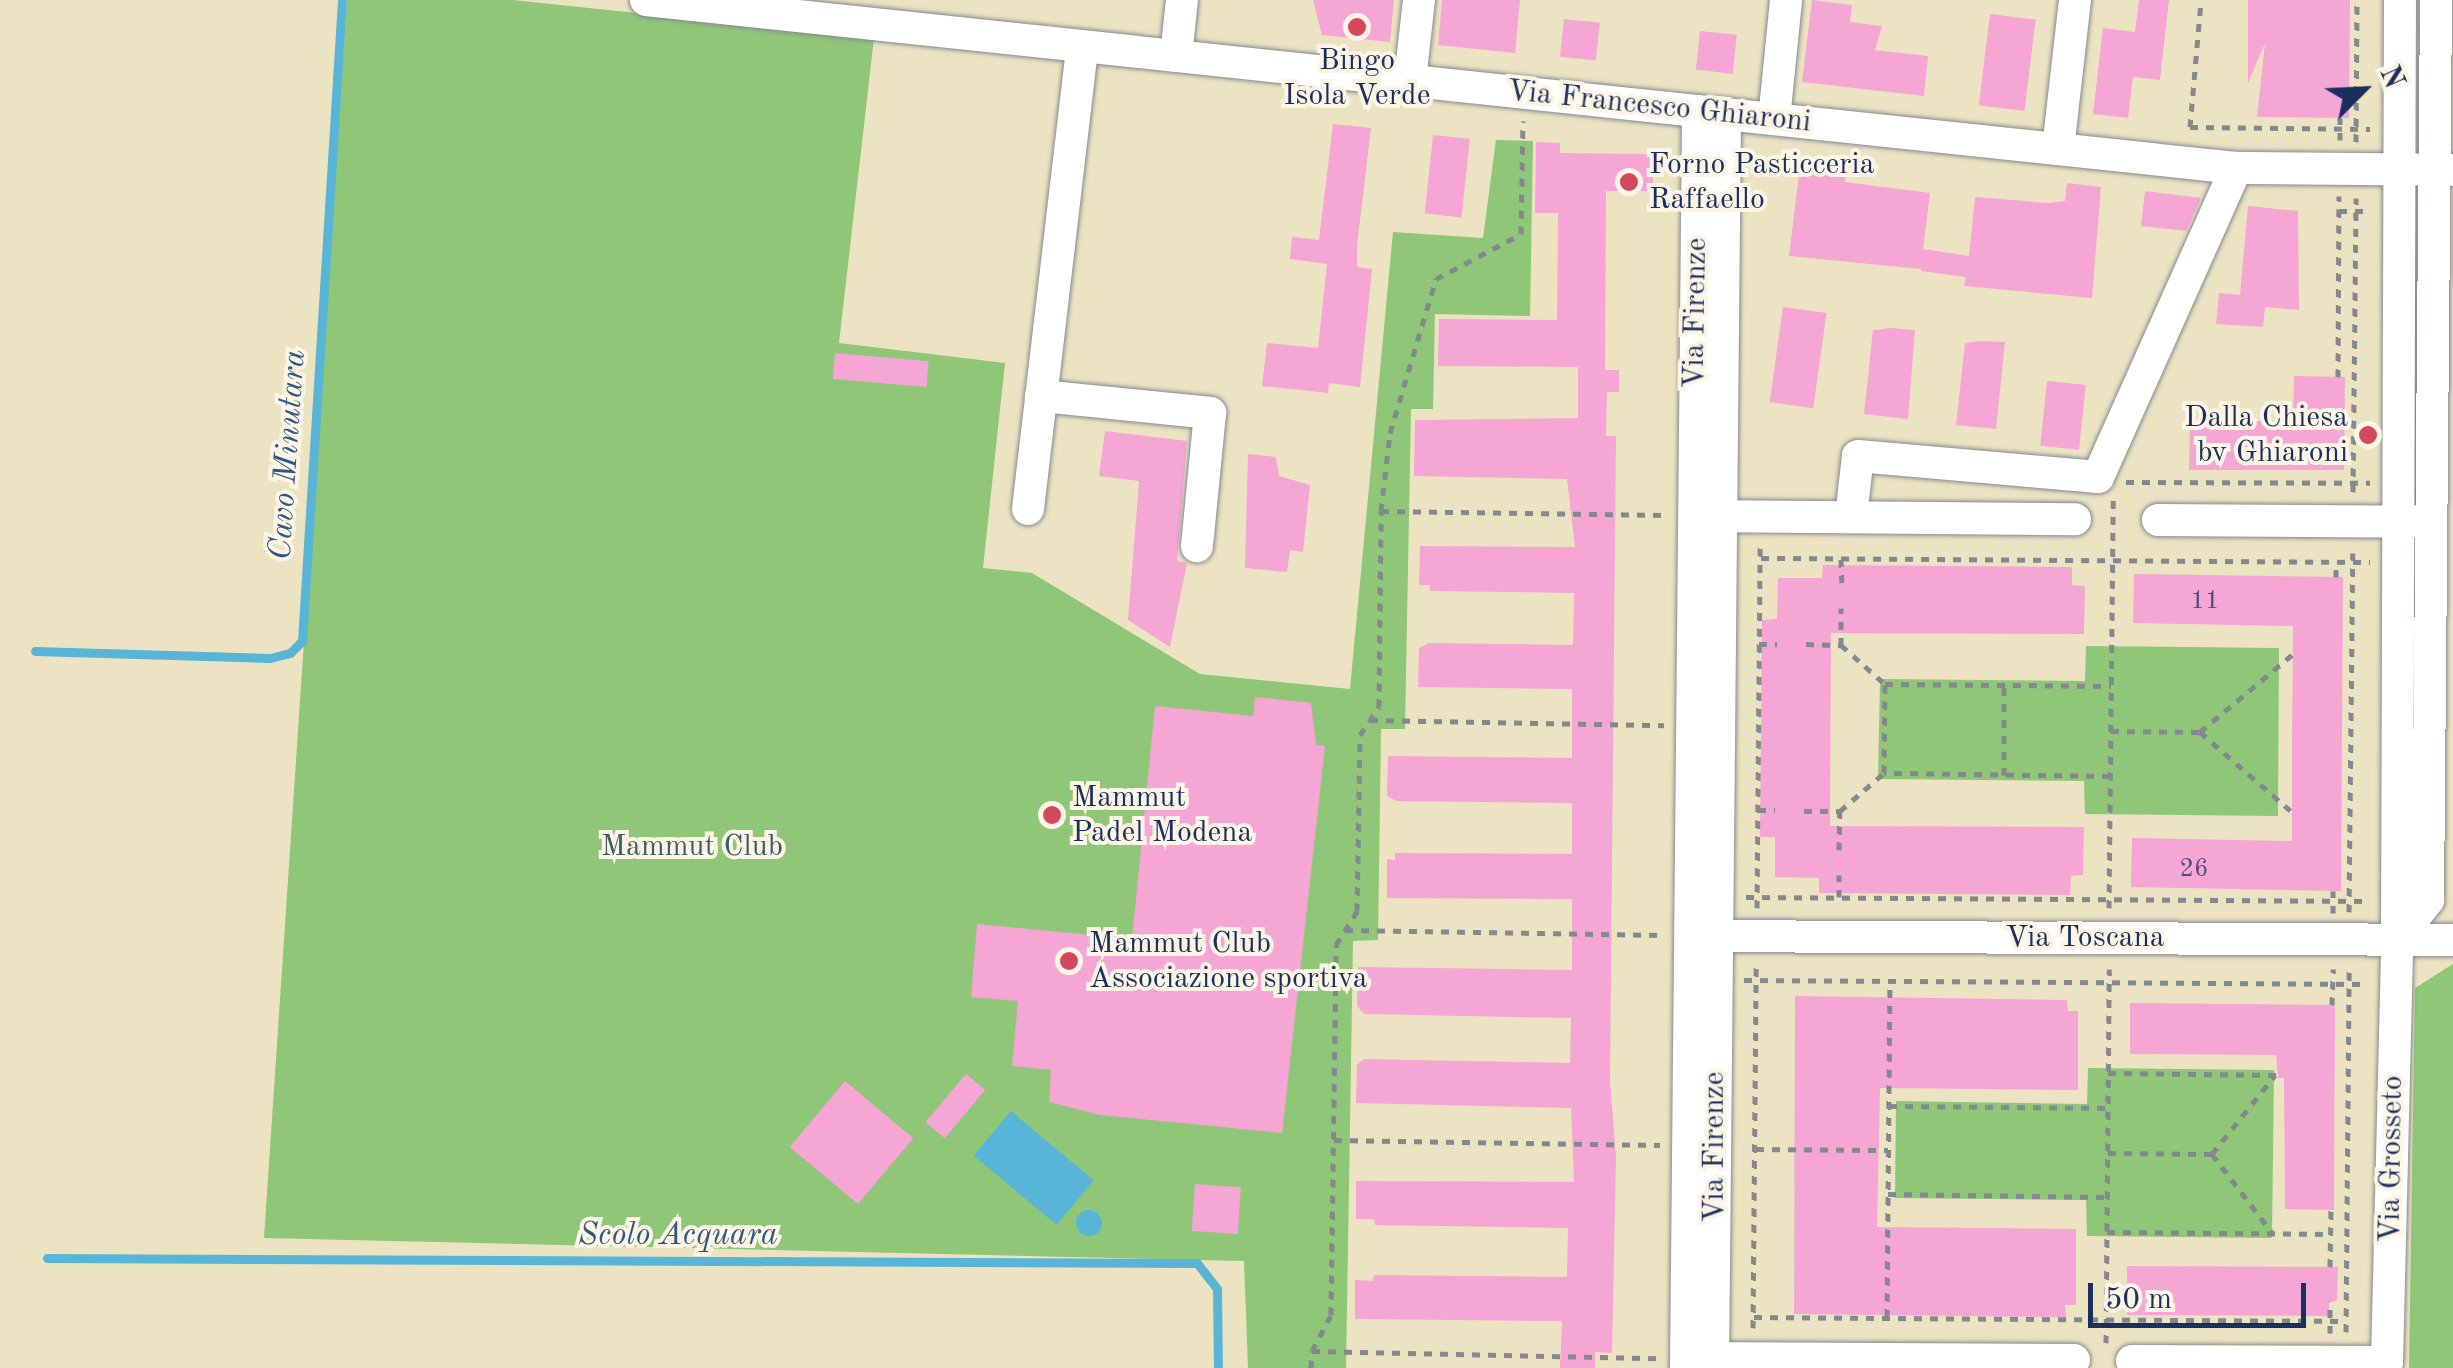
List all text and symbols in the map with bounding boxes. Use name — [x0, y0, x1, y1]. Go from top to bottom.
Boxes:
marker: Bingo Isola Verde — [1346, 16, 1368, 38]
north arrow — [2313, 40, 2413, 140]
place label: Bingo Isola Verde — [1284, 43, 1430, 114]
text: N — [2373, 62, 2408, 93]
street label: Via Francesco Ghiaroni — [1505, 73, 1813, 141]
place label: Forno Pasticceria Raffaello — [1649, 147, 1874, 218]
marker: Forno Pasticceria Raffaello — [1618, 171, 1640, 193]
street label: Via Firenze — [1677, 237, 1715, 389]
water label: Cavo Minutara — [262, 348, 316, 562]
place label: Dalla Chiesa bv Ghiaroni — [2184, 400, 2348, 470]
marker: Dalla Chiesa bv Ghiaroni — [2357, 424, 2379, 446]
house number: 11 — [2191, 587, 2219, 617]
place label: Mammut Padel Modena — [1072, 780, 1252, 850]
marker: Mammut Padel Modena — [1041, 804, 1063, 826]
park label: Mammut Club — [601, 829, 783, 865]
house number: 26 — [2180, 855, 2208, 885]
street label: Via Toscana — [2005, 920, 2165, 956]
place label: Mammut Club Associazione sportiva — [1089, 926, 1368, 996]
marker: Mammut Club Associazione sportiva — [1058, 950, 1080, 972]
street label: Via Firenze — [1697, 1072, 1733, 1222]
street label: Via Grosseto — [2373, 1075, 2411, 1243]
water label: Scolo Acquara — [578, 1217, 778, 1255]
scale bar — [2093, 1263, 2310, 1325]
text: 50 m — [2105, 1285, 2172, 1315]

